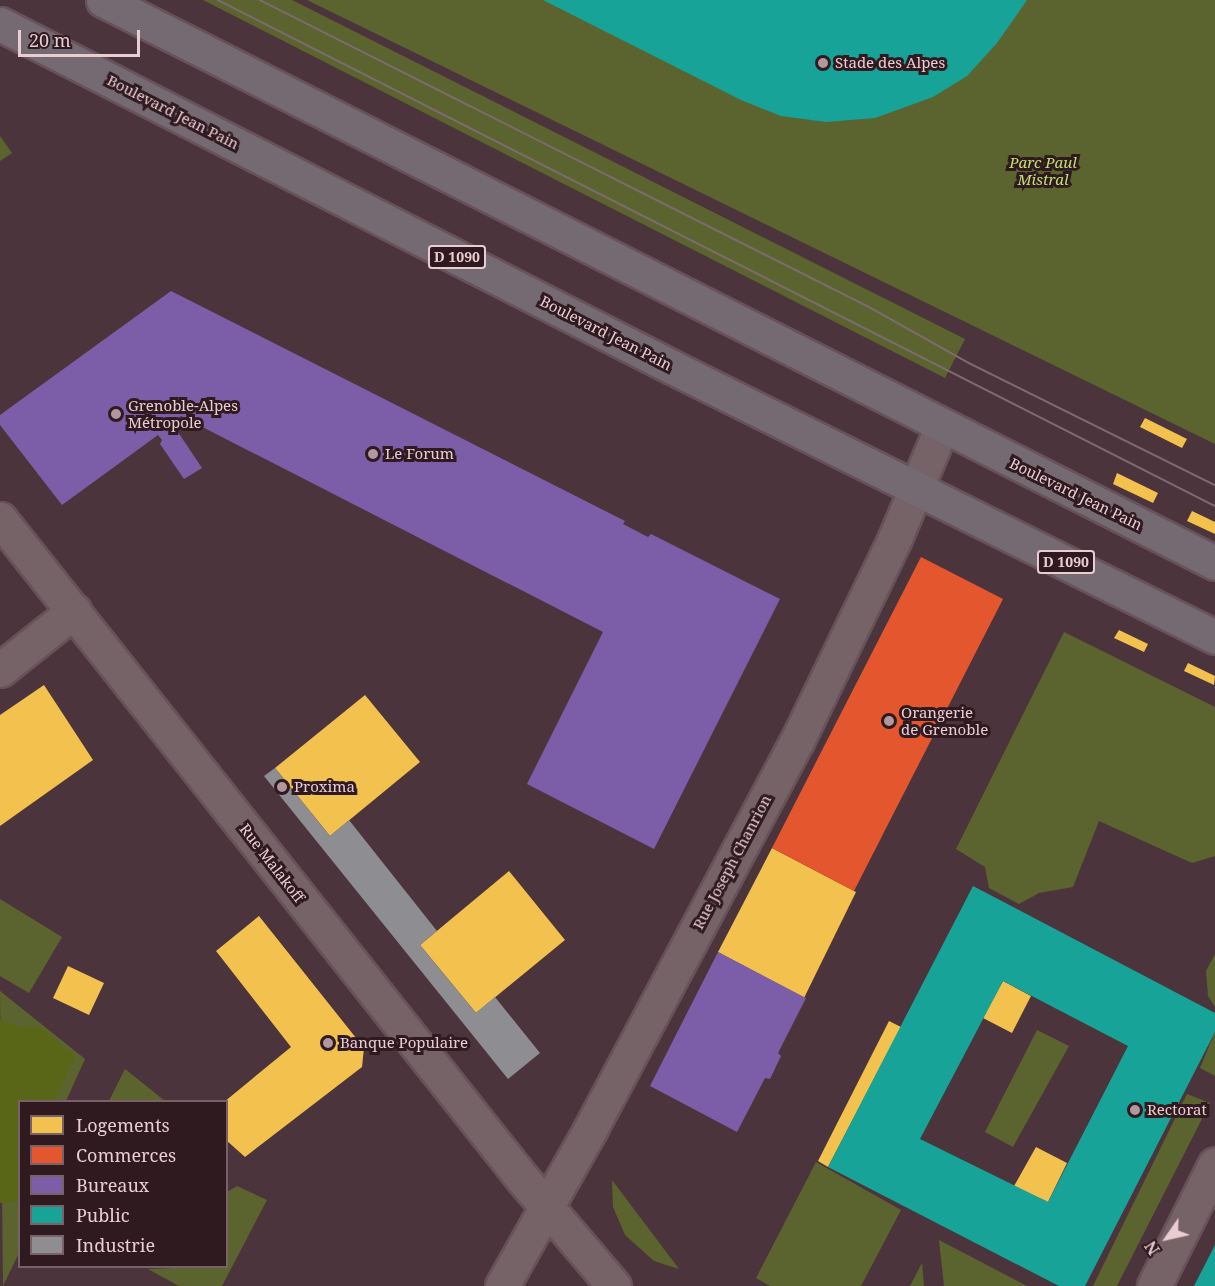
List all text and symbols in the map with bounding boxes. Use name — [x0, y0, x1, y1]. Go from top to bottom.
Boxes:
scale bar — [21, 18, 142, 56]
text: 20 m — [29, 28, 71, 52]
place label: Stade des Alpes — [835, 54, 945, 72]
marker: Stade des Alpes — [816, 56, 830, 70]
street label: Boulevard Jean Pain — [104, 71, 242, 153]
park label: Parc Paul Mistral — [1009, 153, 1077, 188]
road number: D 1090 — [427, 246, 487, 268]
street label: Boulevard Jean Pain — [537, 292, 675, 374]
place label: Grenoble-Alpes Métropole — [128, 396, 238, 431]
marker: Grenoble-Alpes Métropole — [109, 407, 123, 421]
place label: Le Forum — [385, 445, 454, 463]
marker: Le Forum — [366, 447, 380, 461]
street label: Boulevard Jean Pain — [1007, 454, 1145, 534]
road number: D 1090 — [1036, 551, 1096, 573]
place label: Orangerie de Grenoble — [901, 703, 988, 738]
marker: Orangerie de Grenoble — [882, 714, 896, 728]
place label: Proxima — [294, 778, 355, 796]
marker: Proxima — [275, 780, 289, 794]
street label: Rue Joseph Chanrion — [689, 792, 775, 932]
street label: Rue Malakoff — [236, 820, 308, 906]
place label: Banque Populaire — [340, 1034, 468, 1052]
marker: Banque Populaire — [321, 1036, 335, 1050]
legend — [18, 1100, 228, 1268]
place label: Rectorat — [1147, 1101, 1207, 1119]
marker: Rectorat — [1128, 1103, 1142, 1117]
text: Logements — [76, 1113, 170, 1137]
text: Commerces — [76, 1143, 176, 1167]
text: Bureaux — [76, 1173, 149, 1197]
text: Public — [76, 1203, 130, 1227]
north arrow — [1137, 1208, 1197, 1268]
text: Industrie — [76, 1233, 155, 1257]
text: N — [1139, 1237, 1165, 1259]

